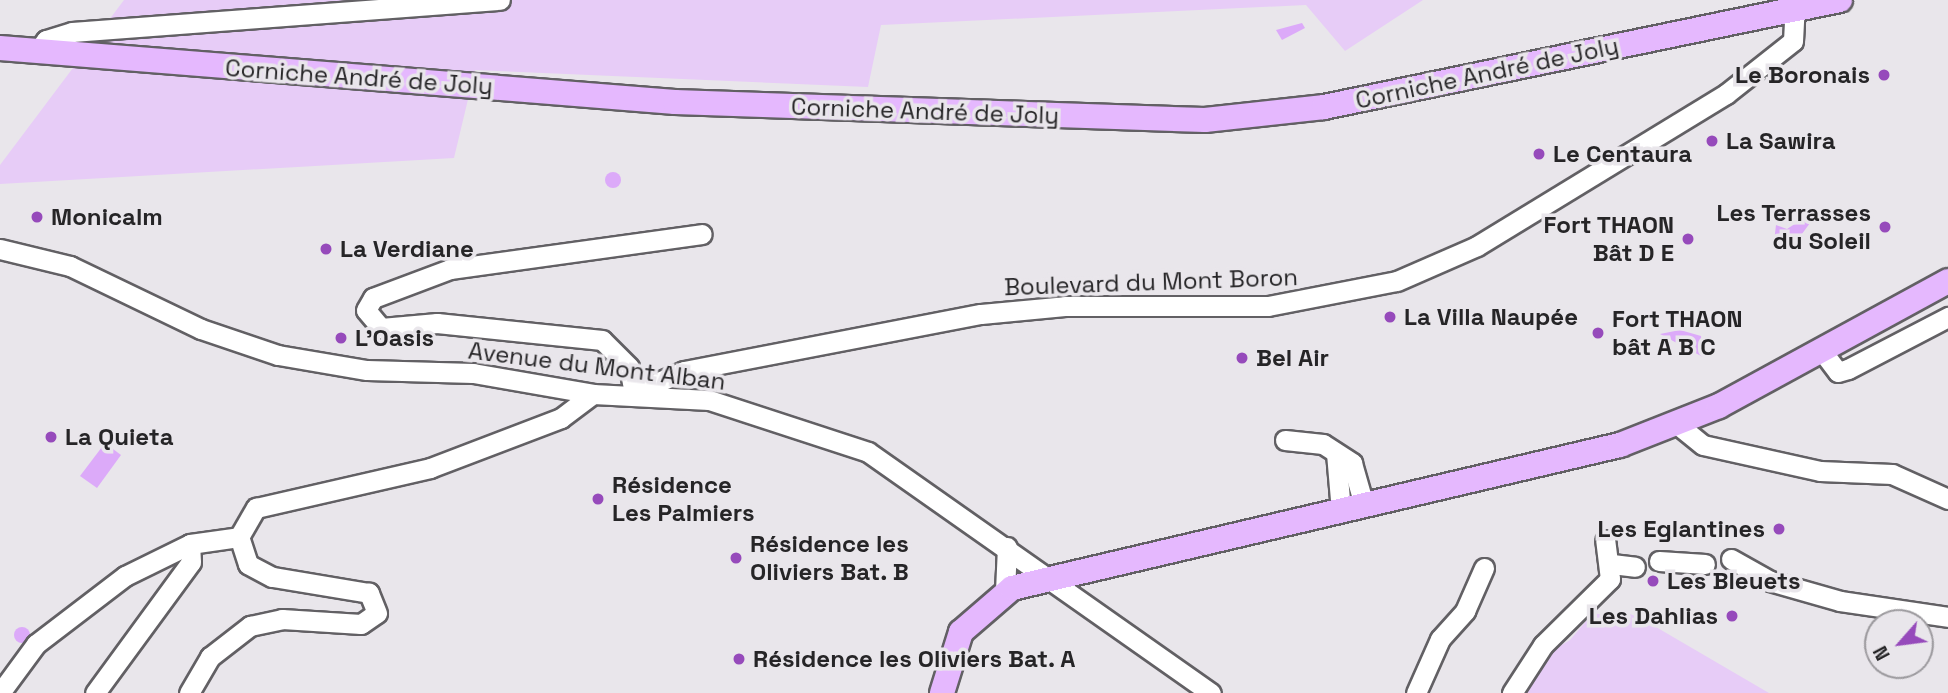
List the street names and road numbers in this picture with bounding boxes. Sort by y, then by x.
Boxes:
street label: Corniche André de Joly [1353,31,1621,115]
street label: Corniche André de Joly [224,53,494,101]
street label: Corniche André de Joly [790,92,1060,130]
street label: Boulevard du Mont Boron [1004,262,1298,302]
street label: Avenue du Mont Alban [467,336,727,396]

